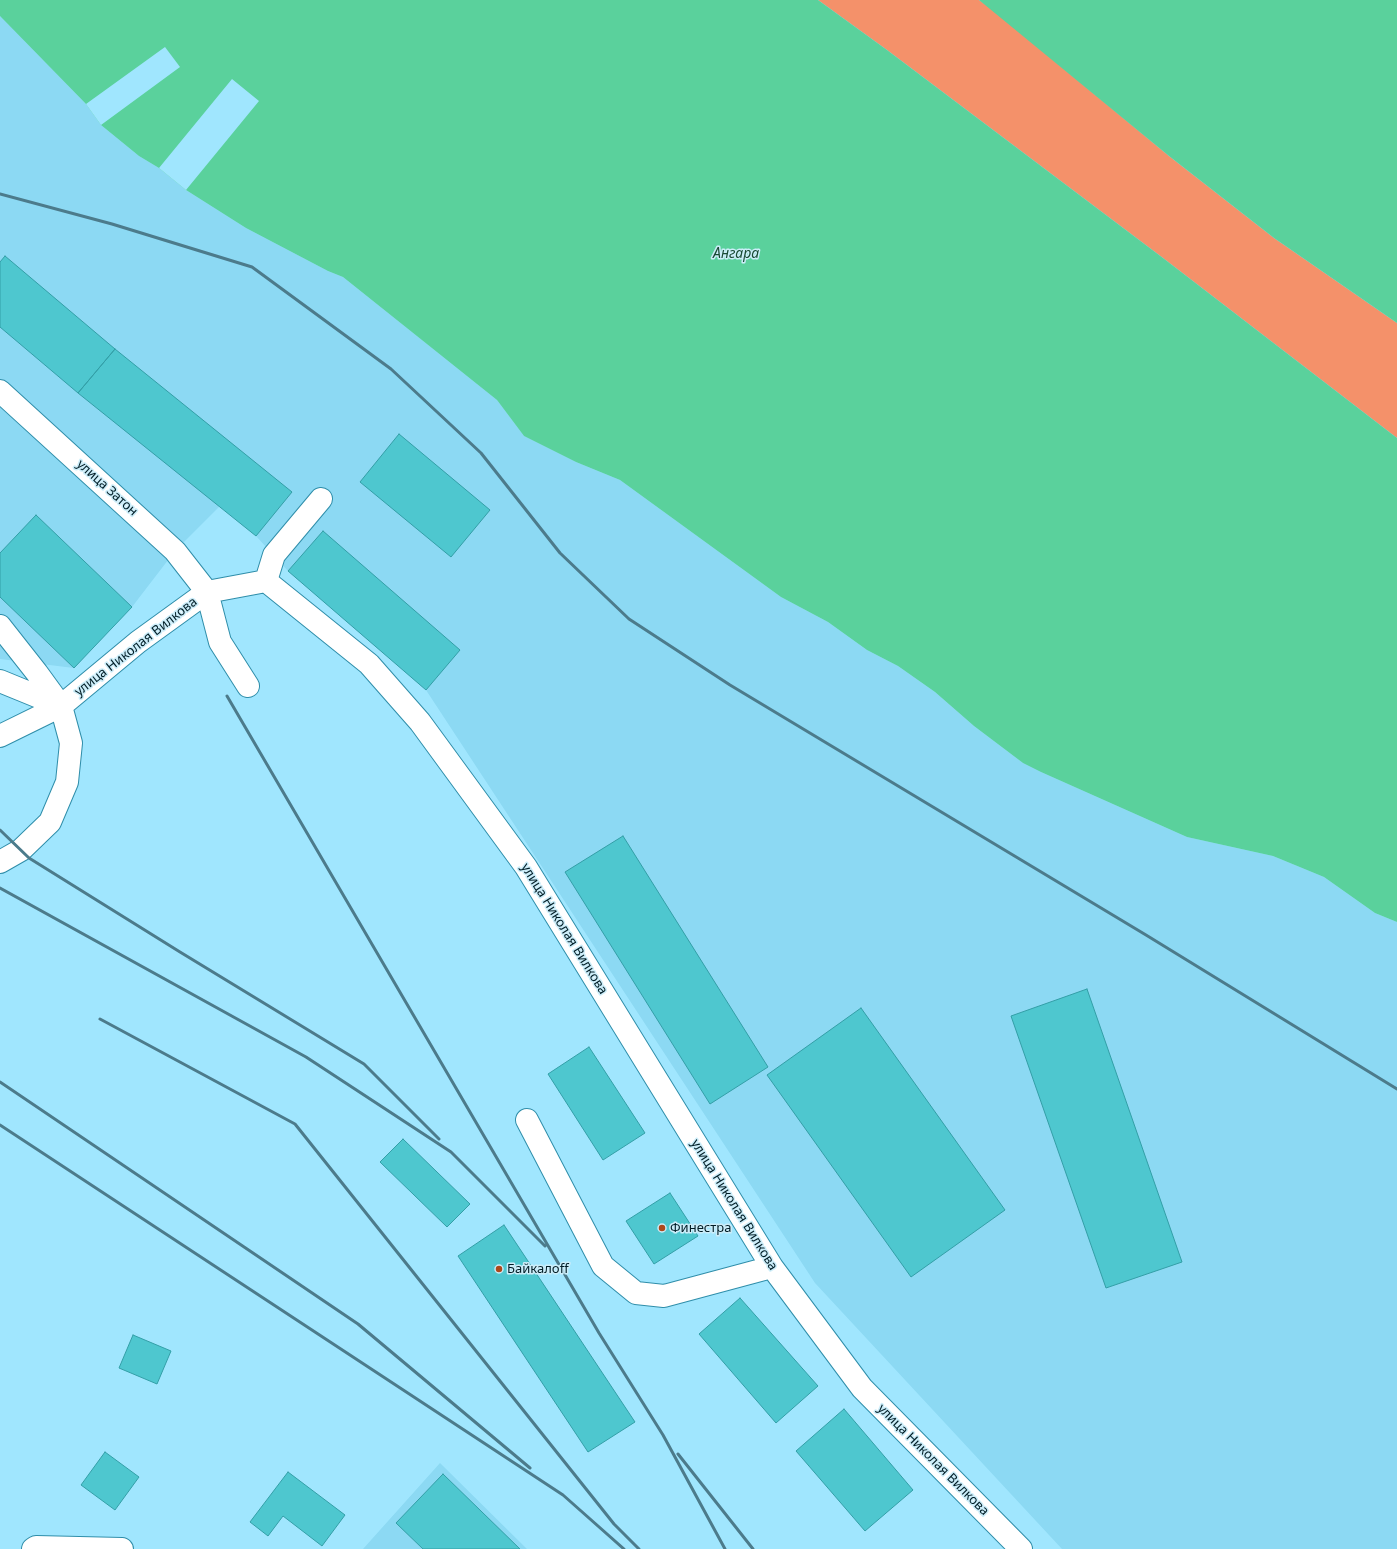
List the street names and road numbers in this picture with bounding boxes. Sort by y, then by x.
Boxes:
street label: улица Затон [73,457,141,519]
street label: улица Николая Вилкова [72,594,200,700]
street label: улица Николая Вилкова [517,861,611,997]
street label: улица Николая Вилкова [687,1137,781,1273]
street label: улица Николая Вилкова [874,1401,992,1519]

